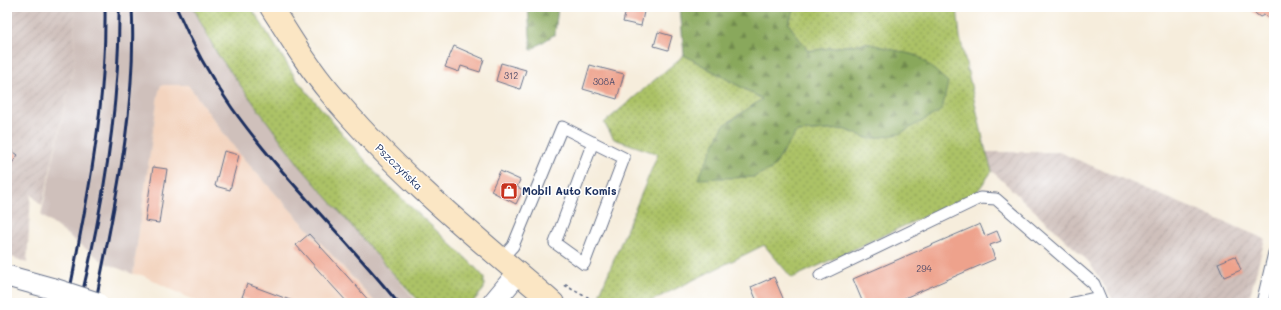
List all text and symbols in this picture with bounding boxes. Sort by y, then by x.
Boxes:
house number: 312 [504,70,518,81]
house number: 308A [593,76,615,87]
street label: Pszczyńska [372,140,426,193]
shop icon: Mobil Auto Komis [499,181,519,201]
place label: Mobil Auto Komis [522,183,617,198]
house number: 294 [916,263,933,274]

